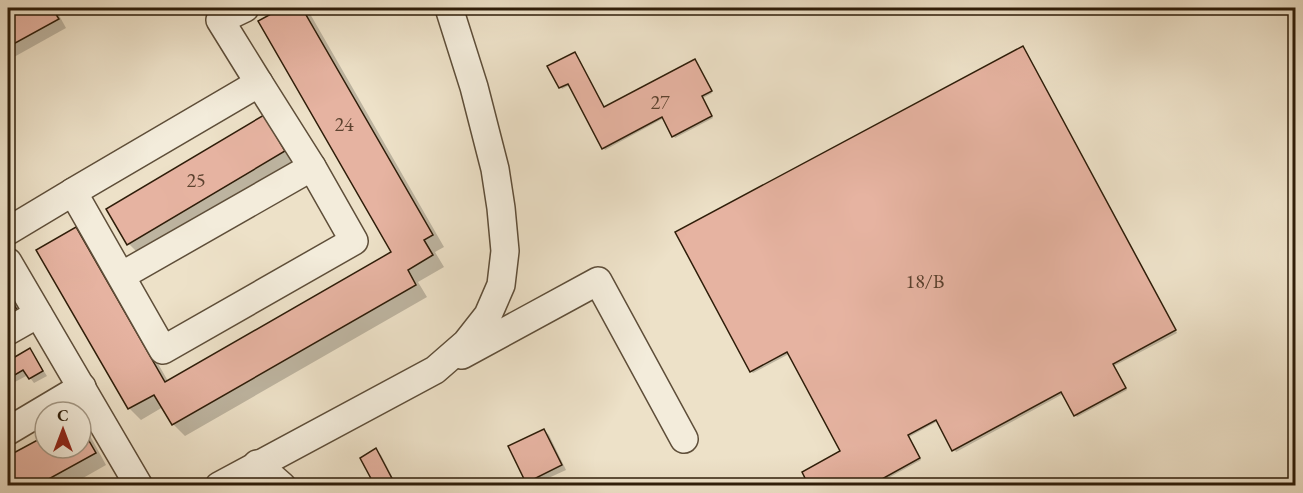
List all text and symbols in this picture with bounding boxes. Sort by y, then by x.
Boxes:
house number: 27 [650,89,670,115]
house number: 24 [334,111,354,137]
house number: 25 [186,167,206,193]
house number: 18/В [906,268,944,294]
north arrow [33,400,93,460]
text: С [57,405,69,426]

